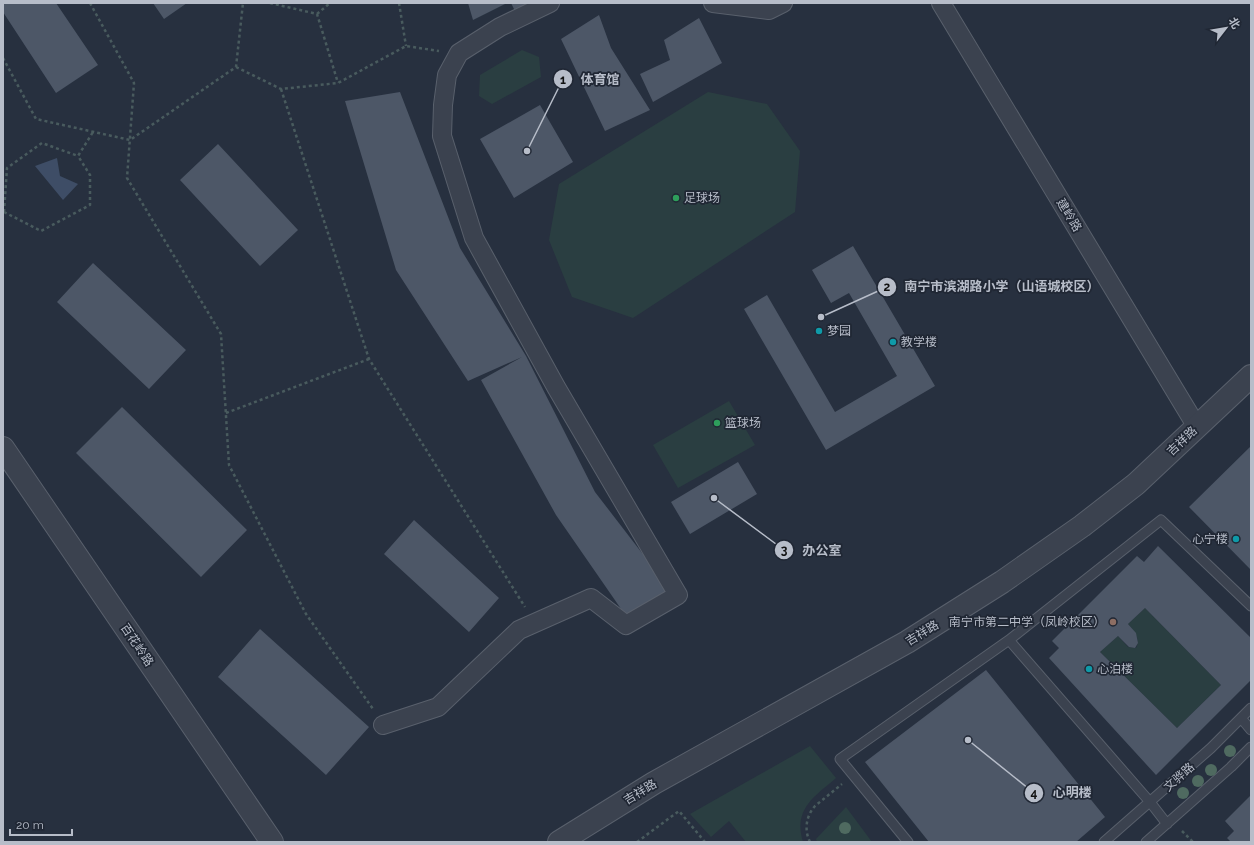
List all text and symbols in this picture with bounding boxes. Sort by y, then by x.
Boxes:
north arrow [1206,8,1246,48]
text: 北 [1226,15,1243,31]
callout: 体育馆 [553,67,628,92]
text: 体育馆 [580,72,620,87]
text: 1 [560,73,566,87]
place label: 足球场 [684,191,720,205]
marker: 足球场 [671,193,681,203]
street label: 建岭路 [1054,196,1084,234]
callout: 南宁市滨湖路小学（山语城校区） [877,274,1108,299]
text: 南宁市滨湖路小学（山语城校区） [904,279,1100,294]
text: 2 [884,280,891,294]
place label: 梦园 [827,324,851,338]
marker: 梦园 [814,326,824,336]
place label: 教学楼 [901,335,937,349]
marker: 教学楼 [888,337,898,347]
place label: 篮球场 [725,416,761,430]
marker: 篮球场 [712,418,722,428]
street label: 吉祥路 [1164,424,1200,458]
place label: 心宁楼 [1192,532,1228,546]
marker: 心宁楼 [1231,534,1241,544]
callout: 办公室 [774,538,849,563]
text: 3 [781,543,788,557]
text: 办公室 [802,543,842,558]
place label: 南宁市第二中学（凤岭校区） [949,615,1105,629]
marker: 南宁市第二中学（凤岭校区） [1108,617,1118,627]
street label: 吉祥路 [903,618,941,648]
street label: 百花岭路 [118,621,156,669]
place label: 心泊楼 [1097,662,1133,676]
marker: 心泊楼 [1084,664,1094,674]
street label: 文骅路 [1161,760,1197,794]
street label: 吉祥路 [621,777,659,807]
callout: 心明楼 [1024,780,1099,805]
text: 心明楼 [1052,785,1092,800]
text: 4 [1031,786,1038,800]
scale bar [10,811,72,837]
text: 20 m [16,818,44,832]

